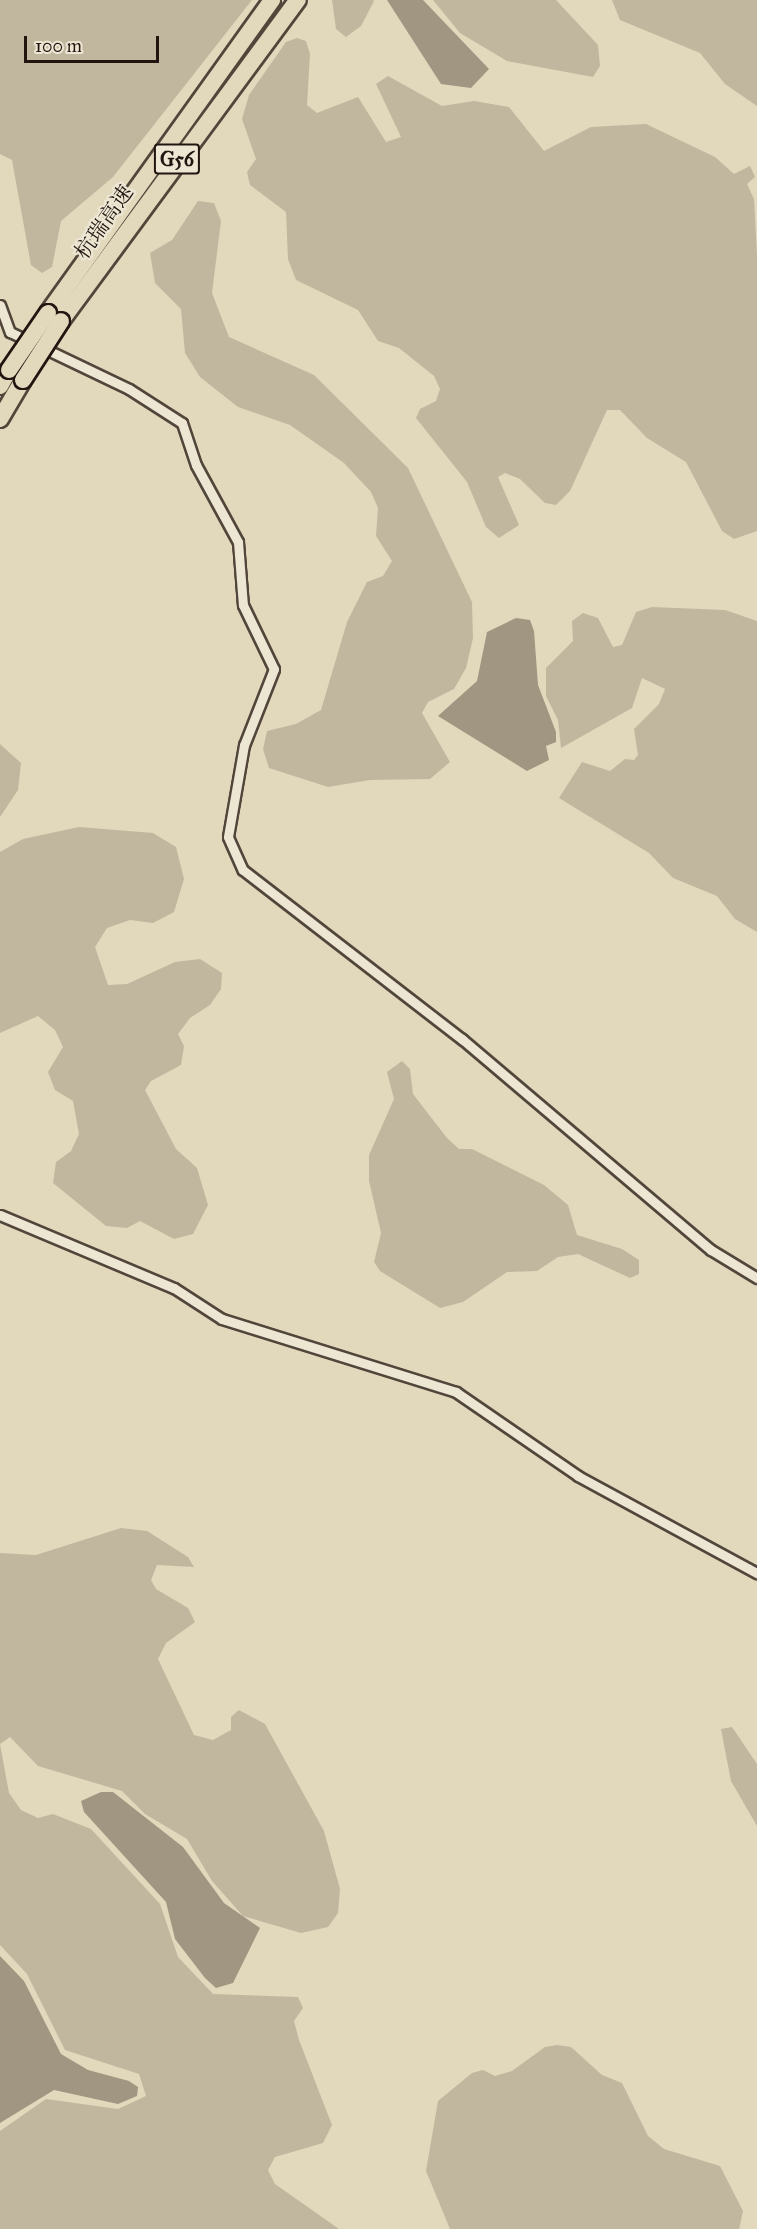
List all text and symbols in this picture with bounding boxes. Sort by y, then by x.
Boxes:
scale bar [27,24,162,62]
text: 100 m [35,35,82,57]
road number: G56 [153,142,201,176]
street label: 杭瑞高速 [70,180,138,264]

